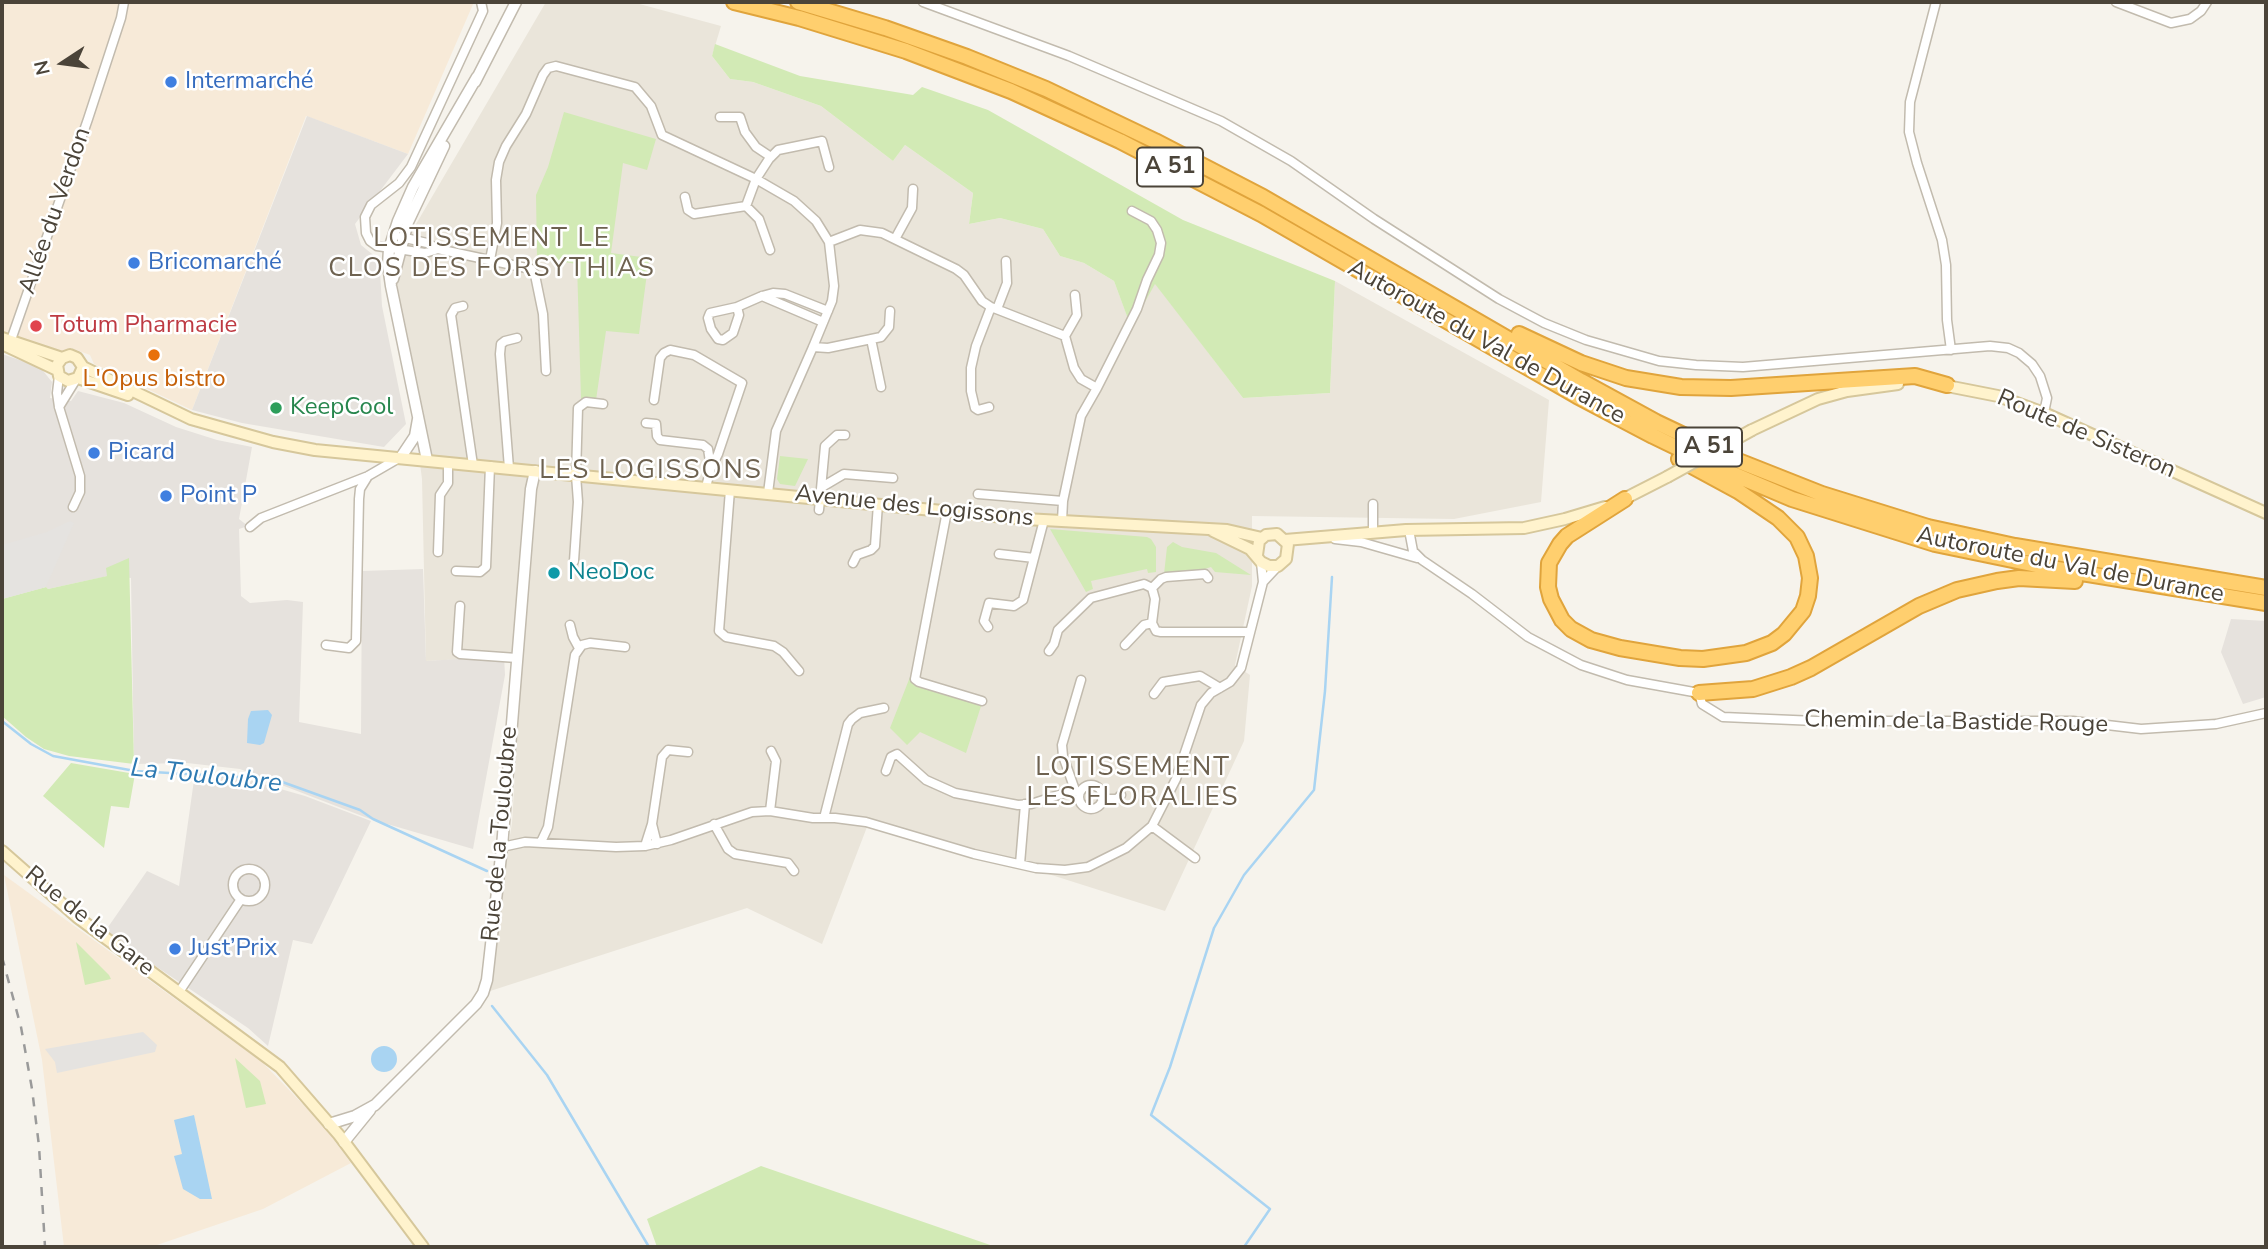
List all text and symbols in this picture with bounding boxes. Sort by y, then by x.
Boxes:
north arrow [28,28,98,98]
text: N [28,58,57,78]
place label: Intermarché [185,68,314,96]
marker: Intermarché [163,74,179,90]
street label: Allée du Verdon [14,124,98,298]
road number: A 51 [1137,148,1203,186]
district label: LOTISSEMENT LE CLOS DES FORSYTHIAS [331,224,653,286]
place label: Bricomarché [148,249,282,277]
marker: Bricomarché [126,255,142,271]
street label: Autoroute du Val de Durance [1342,255,1630,431]
place label: Totum Pharmacie [50,312,237,340]
marker: Totum Pharmacie [28,318,44,334]
marker: L'Opus bistro [146,347,162,363]
place label: L'Opus bistro [82,366,226,394]
street label: Route de Sisteron [1992,384,2180,486]
place label: KeepCool [290,394,393,422]
marker: KeepCool [268,400,284,416]
road number: A 51 [1676,428,1742,466]
place label: Picard [108,439,175,467]
marker: Picard [86,445,102,461]
district label: LES LOGISSONS [541,456,761,488]
street label: Avenue des Logissons [793,480,1035,534]
place label: Point P [180,482,257,510]
marker: Point P [158,488,174,504]
street label: Autoroute du Val de Durance [1914,522,2226,610]
place label: NeoDoc [568,559,654,587]
marker: NeoDoc [546,565,562,581]
street label: Chemin de la Bastide Rouge [1804,706,2108,740]
street label: Rue de la Touloubre [477,725,525,943]
district label: LOTISSEMENT LES FLORALIES [1028,753,1238,814]
water label: La Touloubre [129,754,283,800]
street label: Rue de la Gare [18,861,160,983]
place label: Just’Prix [189,935,277,963]
marker: Just’Prix [167,941,183,957]

